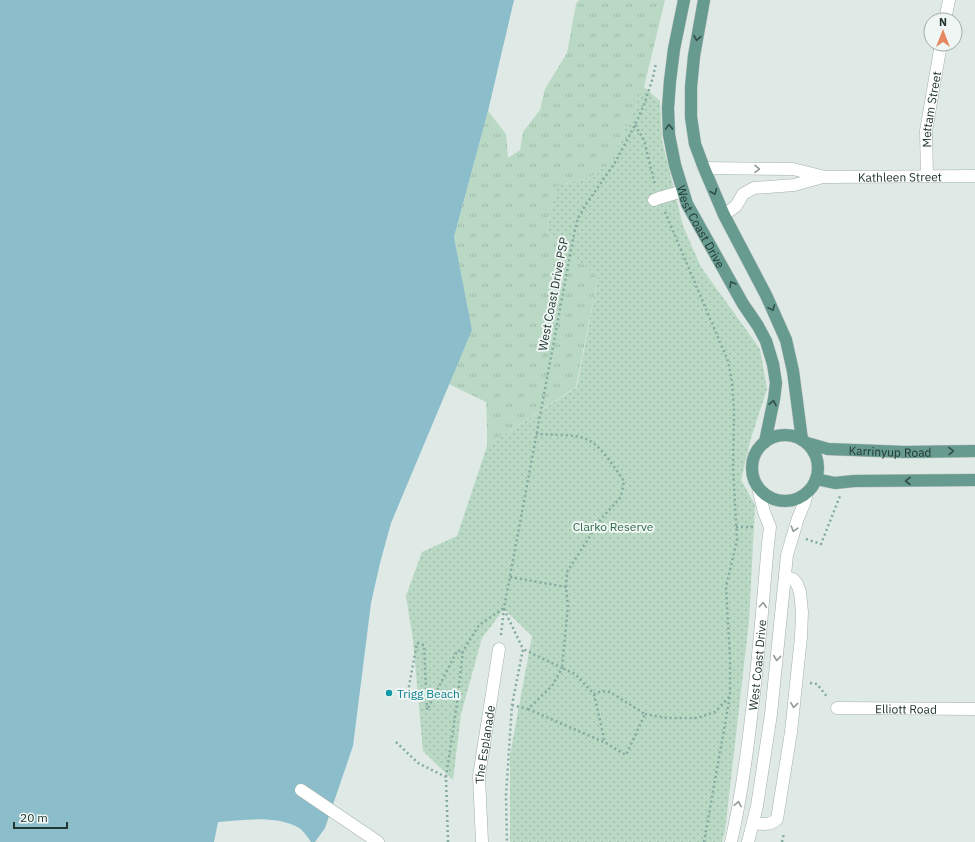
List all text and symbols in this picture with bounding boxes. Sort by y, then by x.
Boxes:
north arrow [923,12,963,52]
text: N [939,15,947,29]
one-way arrow [693,35,702,41]
street label: Mettam Street [919,70,944,148]
one-way arrow [665,124,673,130]
one-way arrow [754,164,760,173]
street label: Kathleen Street [858,169,942,184]
street label: West Coast Drive [674,183,729,271]
one-way arrow [709,188,717,196]
street label: West Coast Drive PSP [535,236,571,352]
one-way arrow [729,281,736,288]
one-way arrow [767,304,775,312]
one-way arrow [768,400,776,407]
street label: Karrinyup Road [849,442,932,460]
one-way arrow [948,447,954,455]
one-way arrow [905,477,911,485]
park label: Clarko Reserve [573,519,654,534]
one-way arrow [790,526,799,533]
one-way arrow [758,602,767,608]
street label: West Coast Drive [745,619,769,711]
one-way arrow [773,655,782,661]
place label: Trigg Beach [397,686,460,701]
marker: Trigg Beach [384,688,394,698]
street label: Elliott Road [875,701,937,716]
one-way arrow [790,702,799,708]
street label: The Esplanade [471,704,498,784]
one-way arrow [734,801,742,807]
scale bar [14,804,67,830]
text: 20 m [20,810,48,825]

